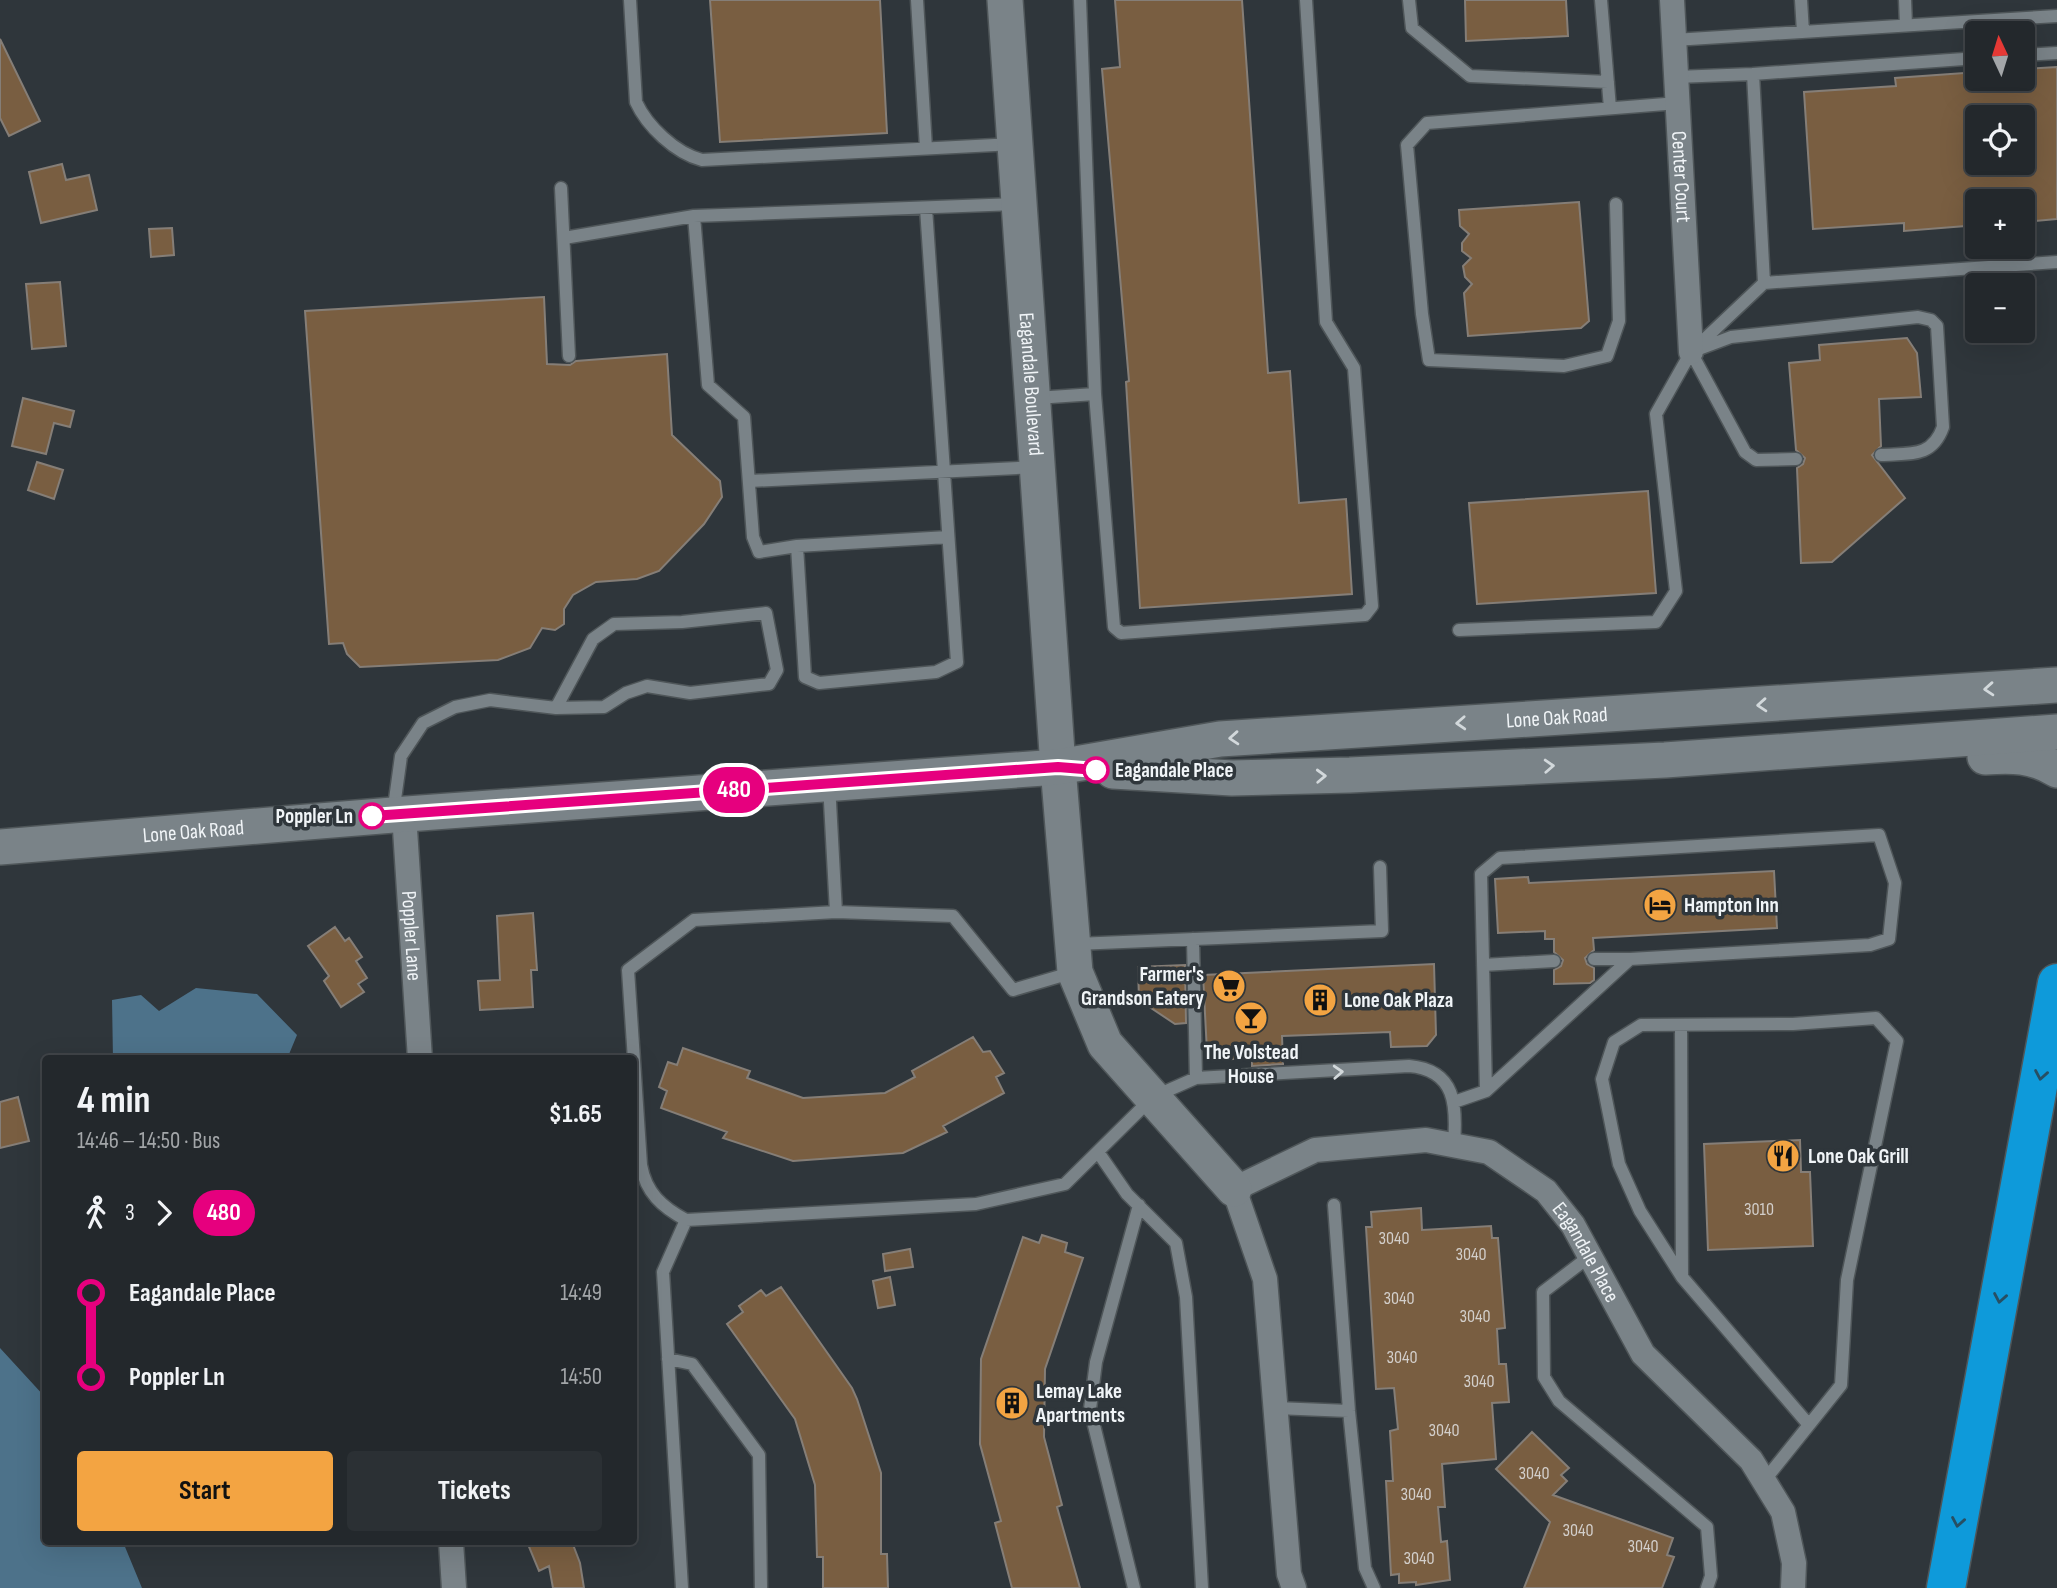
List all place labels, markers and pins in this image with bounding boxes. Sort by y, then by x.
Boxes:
marker: Eagandale Place [1083,757,1109,783]
place label: Eagandale Place [1115,758,1233,783]
marker: Poppler Ln [359,803,385,829]
place label: Poppler Ln [276,804,353,829]
hotel icon: Hampton Inn [1641,886,1679,924]
place label: Hampton Inn [1684,893,1779,918]
place label: Farmer's Grandson Eatery [1081,962,1204,1011]
supermarket icon: Farmer's Grandson Eatery [1210,967,1248,1005]
building icon: Lone Oak Plaza [1301,981,1339,1019]
place label: Lone Oak Plaza [1344,988,1453,1013]
bar icon: The Volstead House [1232,999,1270,1037]
place label: The Volstead House [1203,1040,1299,1089]
restaurant icon: Lone Oak Grill [1764,1137,1802,1175]
place label: Lone Oak Grill [1808,1144,1909,1169]
place label: Lemay Lake Apartments [1035,1379,1125,1428]
building icon: Lemay Lake Apartments [993,1384,1031,1422]

